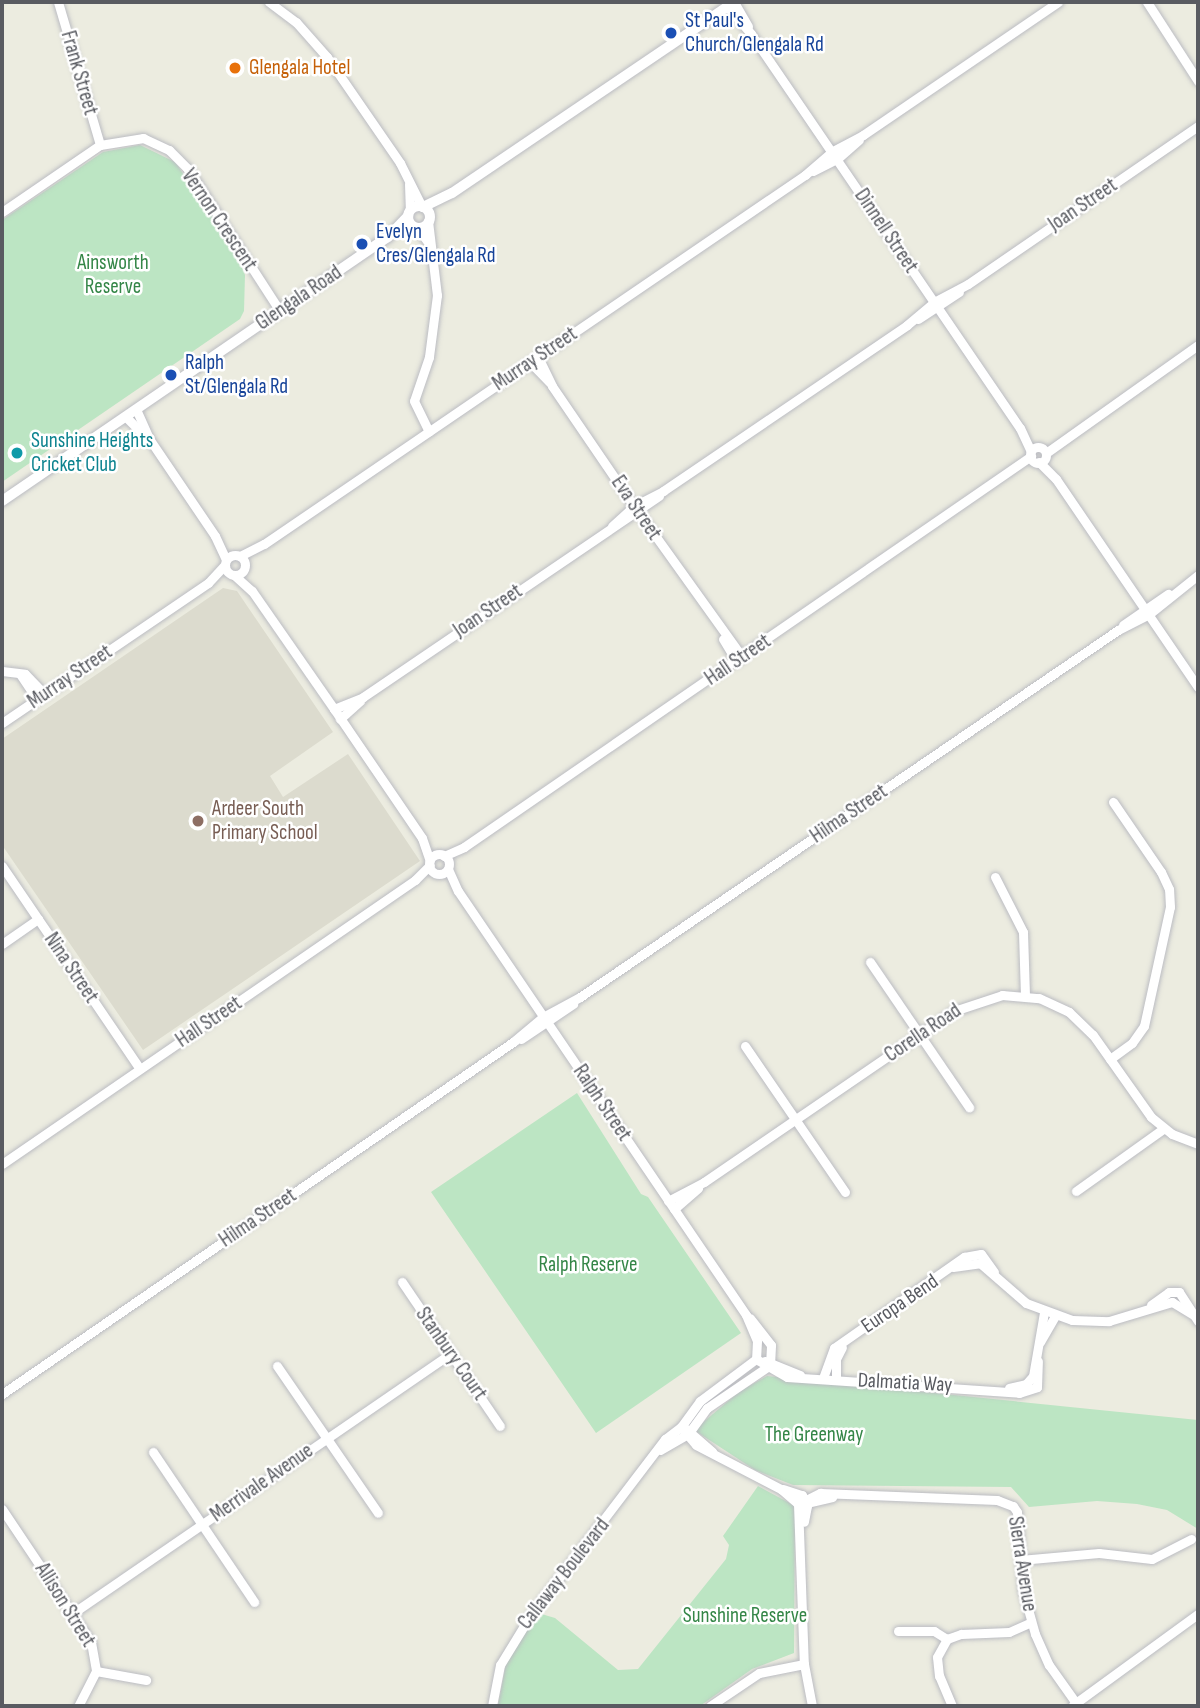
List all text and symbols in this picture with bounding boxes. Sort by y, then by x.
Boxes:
place label: St Paul's Church/Glengala Rd [685,8,824,58]
marker: St Paul's Church/Glengala Rd [663,25,679,41]
street label: Frank Street [55,28,103,118]
place label: Glengala Hotel [249,55,350,81]
marker: Glengala Hotel [227,60,243,76]
street label: Vernon Crescent [176,164,262,276]
street label: Joan Street [1044,173,1122,237]
street label: Dinnell Street [849,184,923,278]
place label: Evelyn Cres/Glengala Rd [376,219,496,269]
marker: Evelyn Cres/Glengala Rd [354,236,370,252]
park label: Ainsworth Reserve [77,250,149,300]
street label: Glengala Road [251,260,347,336]
street label: Murray Street [488,322,582,396]
place label: Ralph St/Glengala Rd [185,350,288,400]
marker: Ralph St/Glengala Rd [163,367,179,383]
place label: Sunshine Heights Cricket Club [31,428,153,478]
marker: Sunshine Heights Cricket Club [9,445,25,461]
street label: Eva Street [605,471,667,545]
street label: Joan Street [449,579,527,643]
street label: Hall Street [700,629,776,691]
street label: Murray Street [23,640,117,714]
street label: Hilma Street [806,779,892,849]
place label: Ardeer South Primary School [212,796,318,846]
marker: Ardeer South Primary School [190,813,206,829]
street label: Nina Street [38,928,104,1008]
street label: Hall Street [171,991,247,1053]
street label: Corella Road [880,998,966,1068]
street label: Ralph Street [567,1060,637,1146]
street label: Hilma Street [215,1183,301,1253]
park label: Ralph Reserve [539,1252,637,1278]
street label: Europa Bend [857,1269,943,1339]
street label: Stanbury Court [410,1303,492,1405]
street label: Dalmatia Way [857,1368,953,1398]
park label: The Greenway [765,1422,863,1448]
street label: Merrivale Avenue [206,1438,318,1528]
street label: Callaway Boulevard [513,1513,615,1635]
street label: Sierra Avenue [1002,1515,1042,1613]
street label: Allison Street [29,1558,101,1652]
park label: Sunshine Reserve [683,1603,807,1629]

